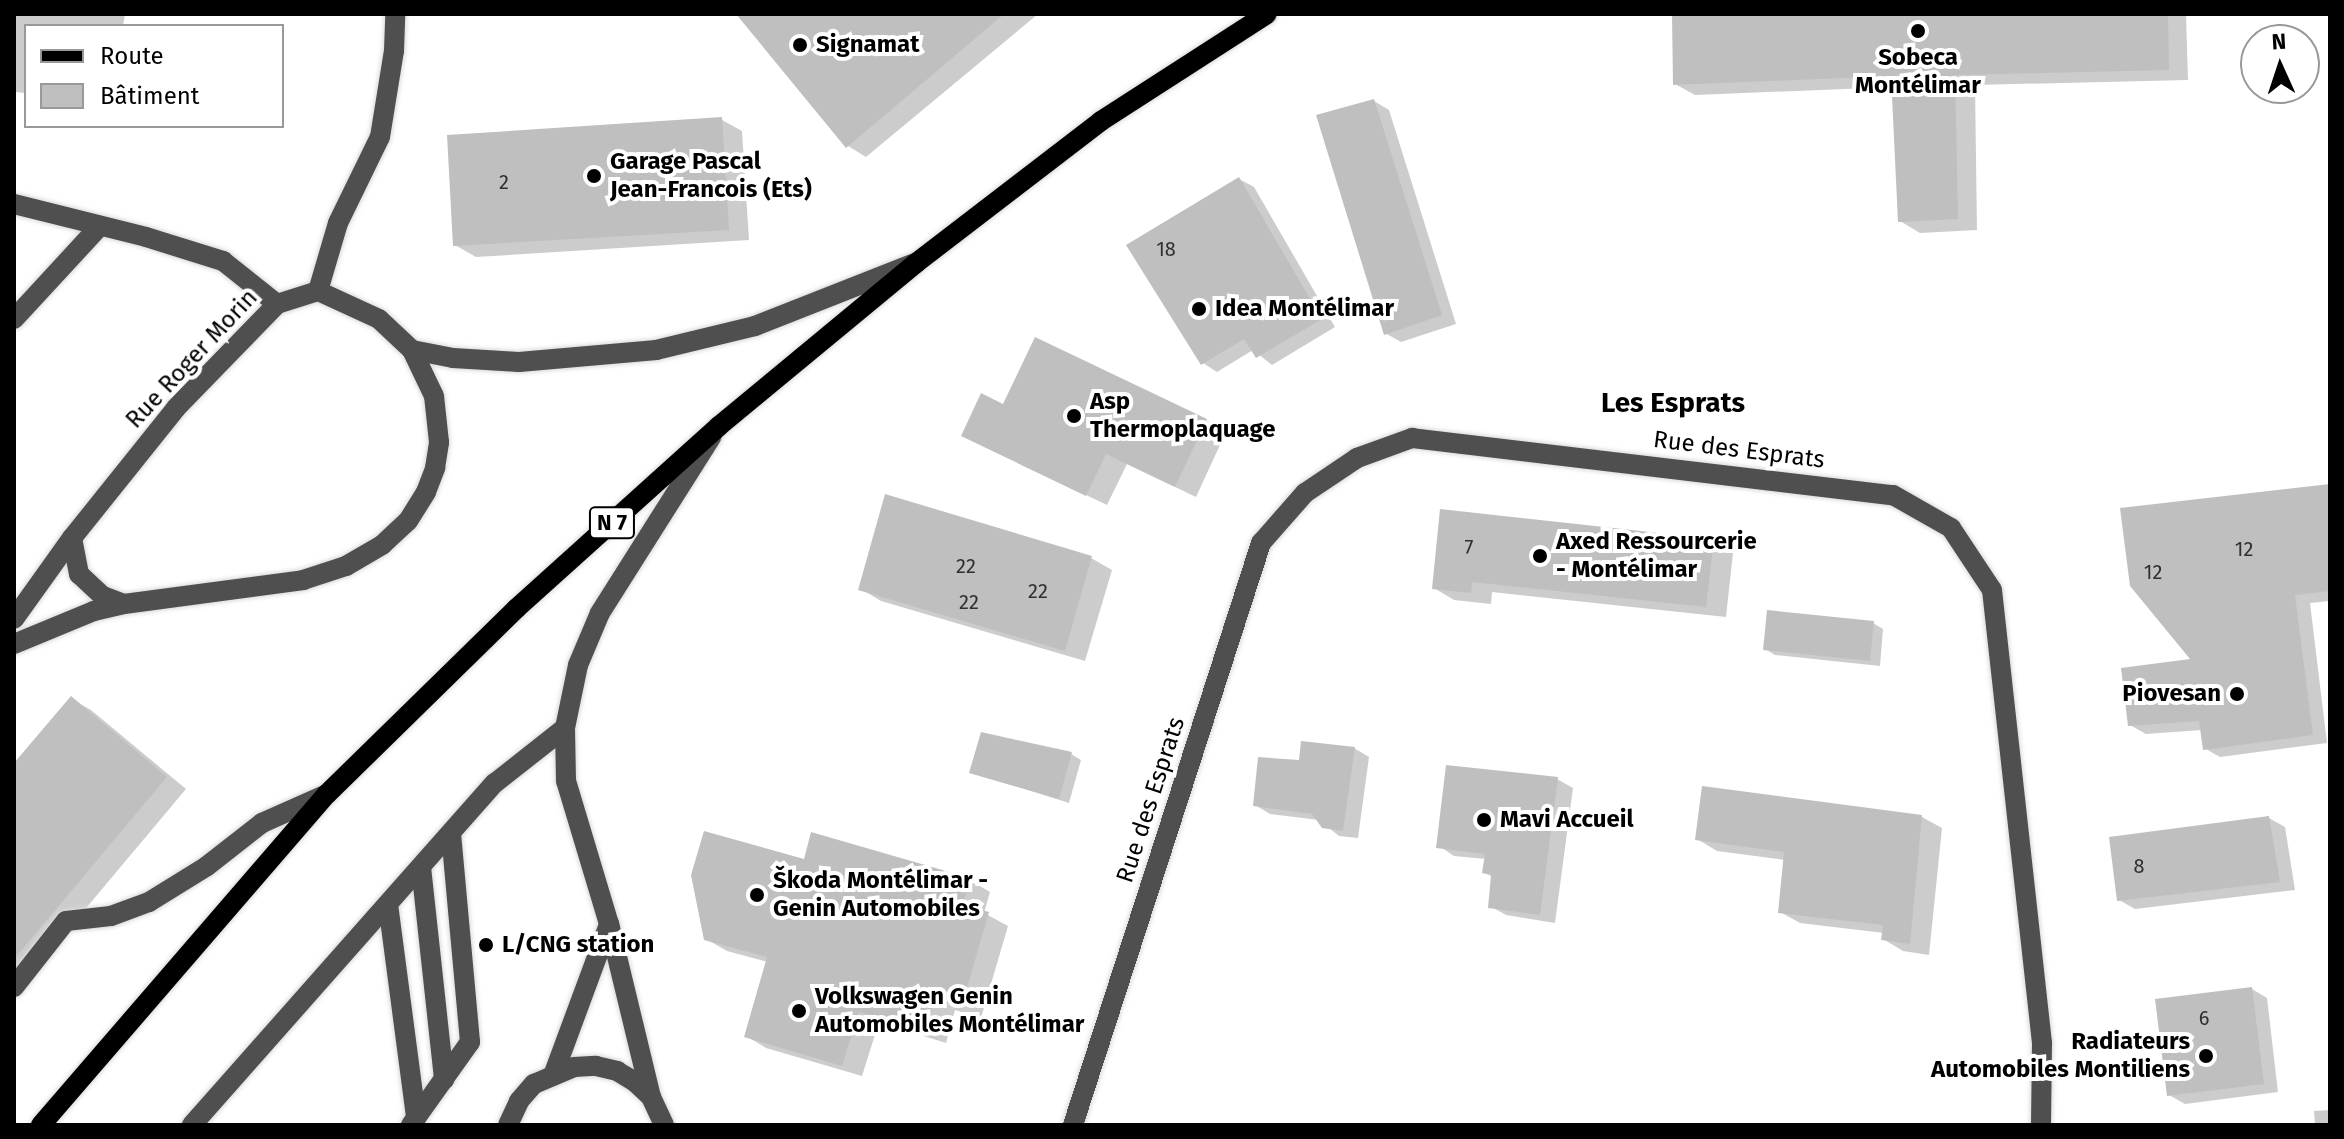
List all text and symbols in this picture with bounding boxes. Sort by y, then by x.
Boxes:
marker: Sobeca Montélimar [1909,22,1927,40]
legend [24,24,284,128]
north arrow [2240,24,2320,104]
text: N [2271,28,2287,55]
place label: Signamat [816,31,919,59]
marker: Signamat [791,36,809,54]
text: Route [100,42,164,70]
place label: Sobeca Montélimar [1855,44,1981,100]
text: Bâtiment [100,82,199,110]
place label: Garage Pascal Jean-Francois (Ets) [610,148,812,204]
marker: Garage Pascal Jean-Francois (Ets) [585,167,603,185]
house number: 2 [499,170,509,194]
house number: 18 [1156,237,1176,261]
street label: Rue Roger Morin [120,283,264,435]
place label: Idea Montélimar [1215,295,1394,323]
marker: Idea Montélimar [1190,300,1208,318]
district label: Les Esprats [1601,386,1745,420]
place label: Asp Thermoplaquage [1090,388,1275,444]
marker: Asp Thermoplaquage [1065,407,1083,425]
street label: Rue des Esprats [1652,425,1826,475]
road number: N 7 [588,505,636,541]
place label: Axed Ressourcerie - Montélimar [1556,528,1757,584]
house number: 7 [1465,535,1473,559]
house number: 12 [2235,537,2253,561]
marker: Axed Ressourcerie - Montélimar [1531,547,1549,565]
house number: 22 [956,554,976,578]
house number: 12 [2144,560,2162,584]
house number: 22 [1028,579,1048,603]
house number: 22 [959,590,979,614]
place label: Piovesan [2122,680,2221,708]
marker: Piovesan [2228,685,2246,703]
street label: Rue des Esprats [1111,714,1191,886]
place label: Mavi Accueil [1500,806,1634,834]
marker: Mavi Accueil [1475,811,1493,829]
house number: 8 [2133,854,2145,878]
place label: Škoda Montélimar - Genin Automobiles [773,867,988,923]
marker: Škoda Montélimar - Genin Automobiles [748,886,766,904]
place label: L/CNG station [502,931,654,959]
marker: L/CNG station [477,936,495,954]
place label: Volkswagen Genin Automobiles Montélimar [815,983,1084,1039]
marker: Volkswagen Genin Automobiles Montélimar [790,1002,808,1020]
house number: 6 [2199,1006,2209,1030]
place label: Radiateurs Automobiles Montiliens [1931,1028,2190,1084]
marker: Radiateurs Automobiles Montiliens [2197,1047,2215,1065]

